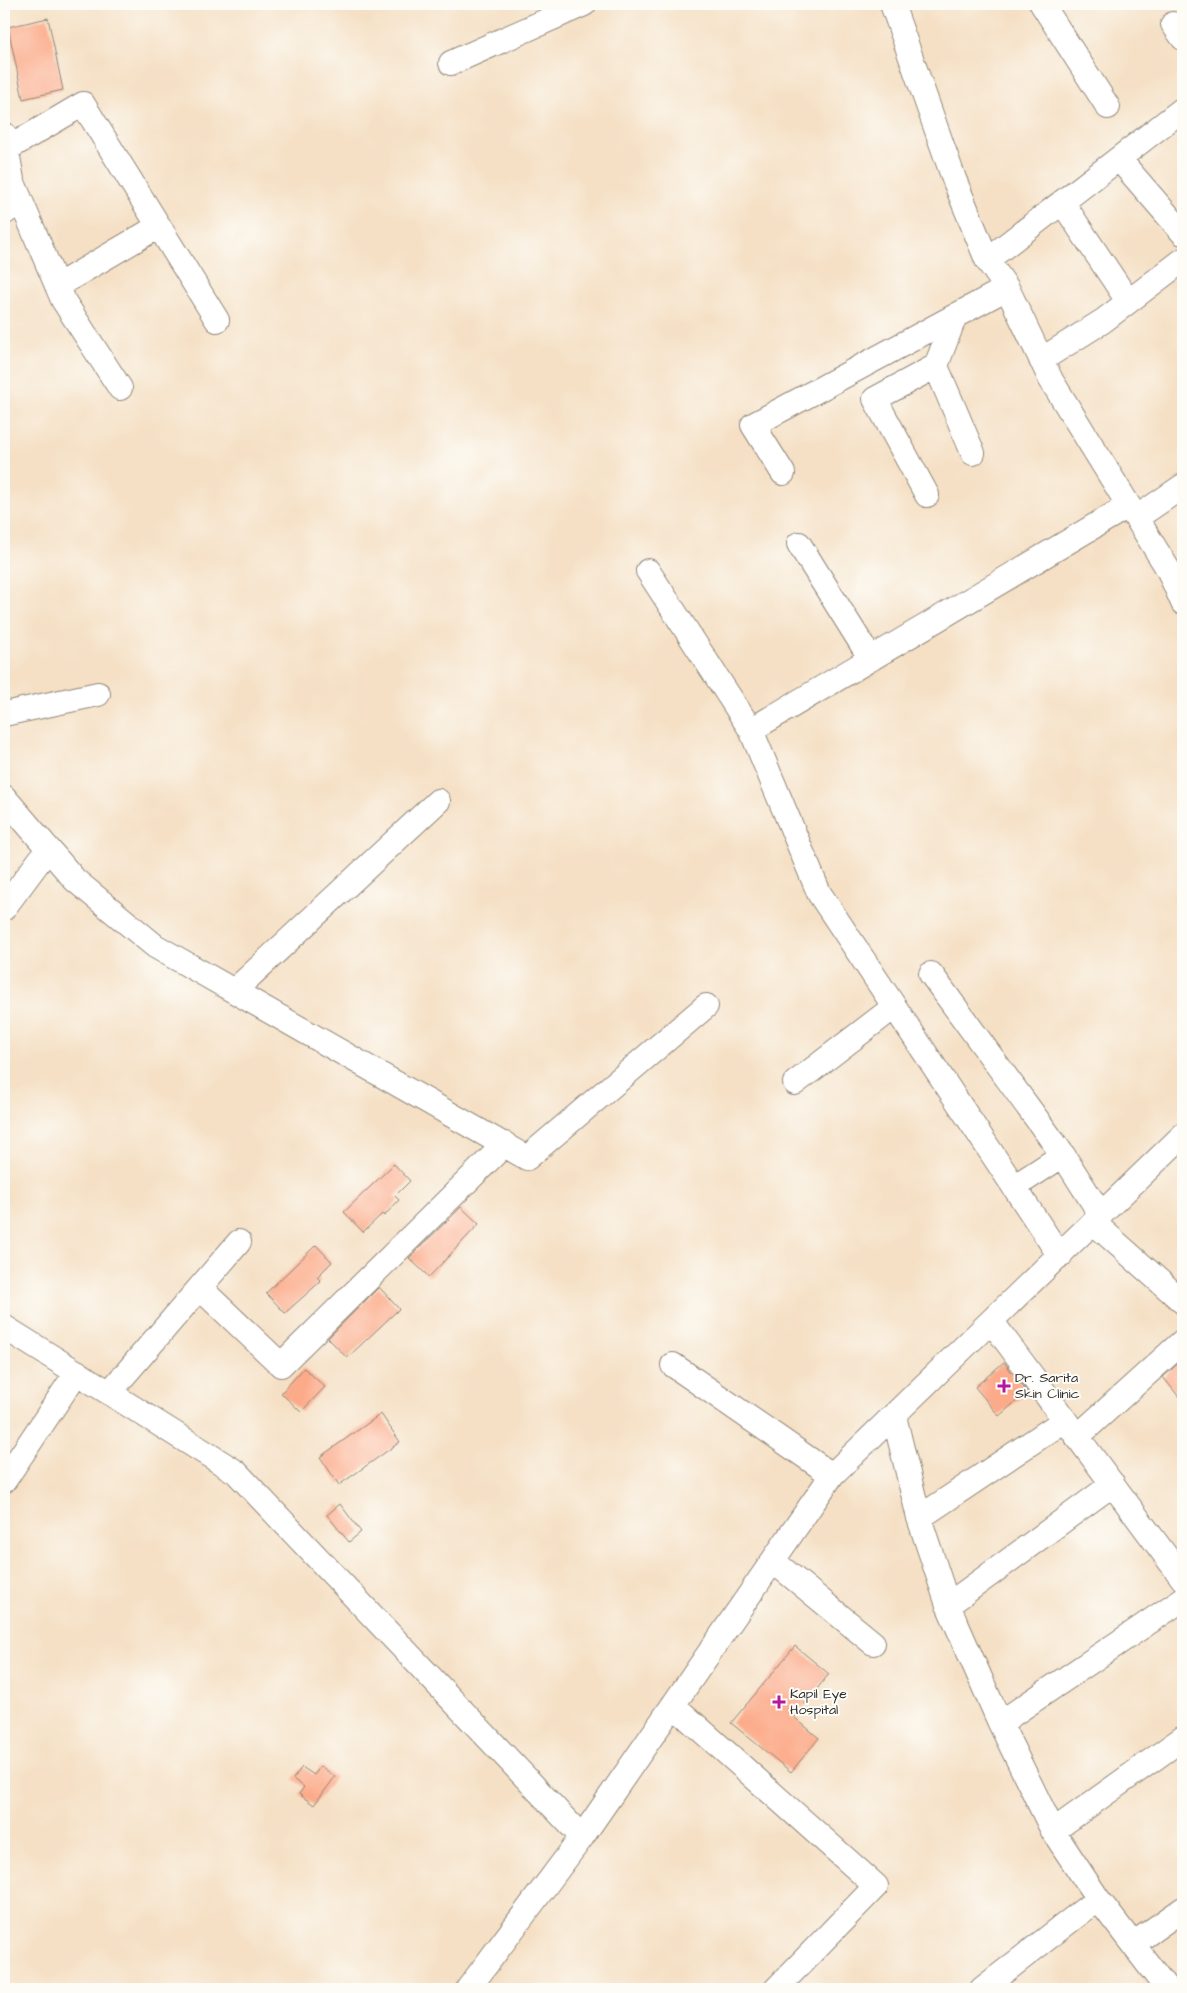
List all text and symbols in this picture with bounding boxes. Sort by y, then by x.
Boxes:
place label: Dr. Sarita Skin Clinic [1015,1368,1080,1404]
marker: Dr. Sarita Skin Clinic [997,1379,1011,1393]
place label: Kapil Eye Hospital [790,1684,847,1720]
marker: Kapil Eye Hospital [772,1695,786,1709]

